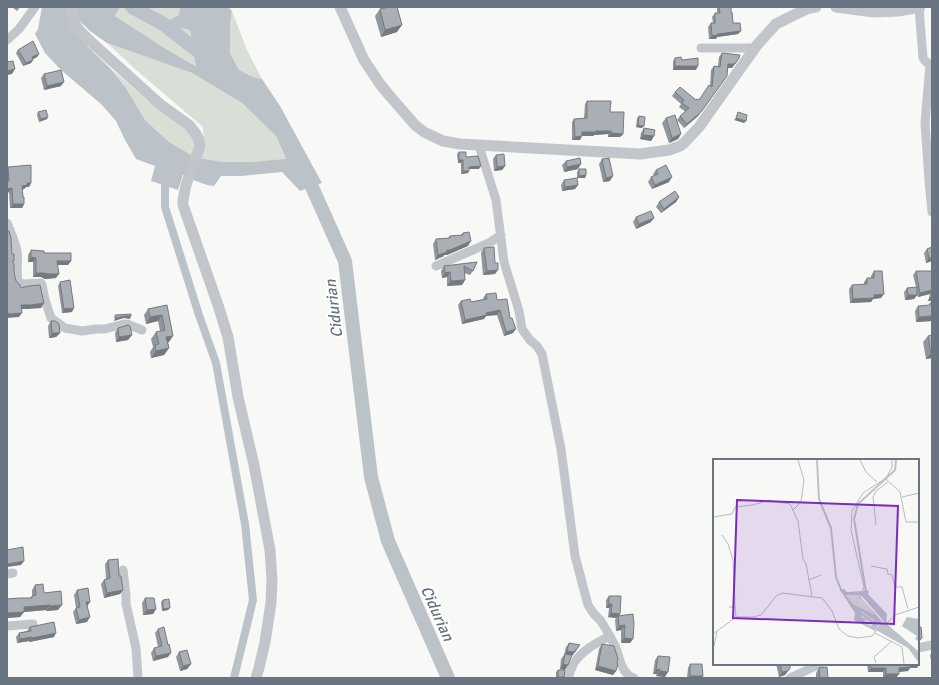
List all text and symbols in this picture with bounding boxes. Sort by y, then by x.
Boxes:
water label: Cidurian [320,277,347,339]
inset map [713,459,919,665]
water label: Cidurian [416,583,459,645]

